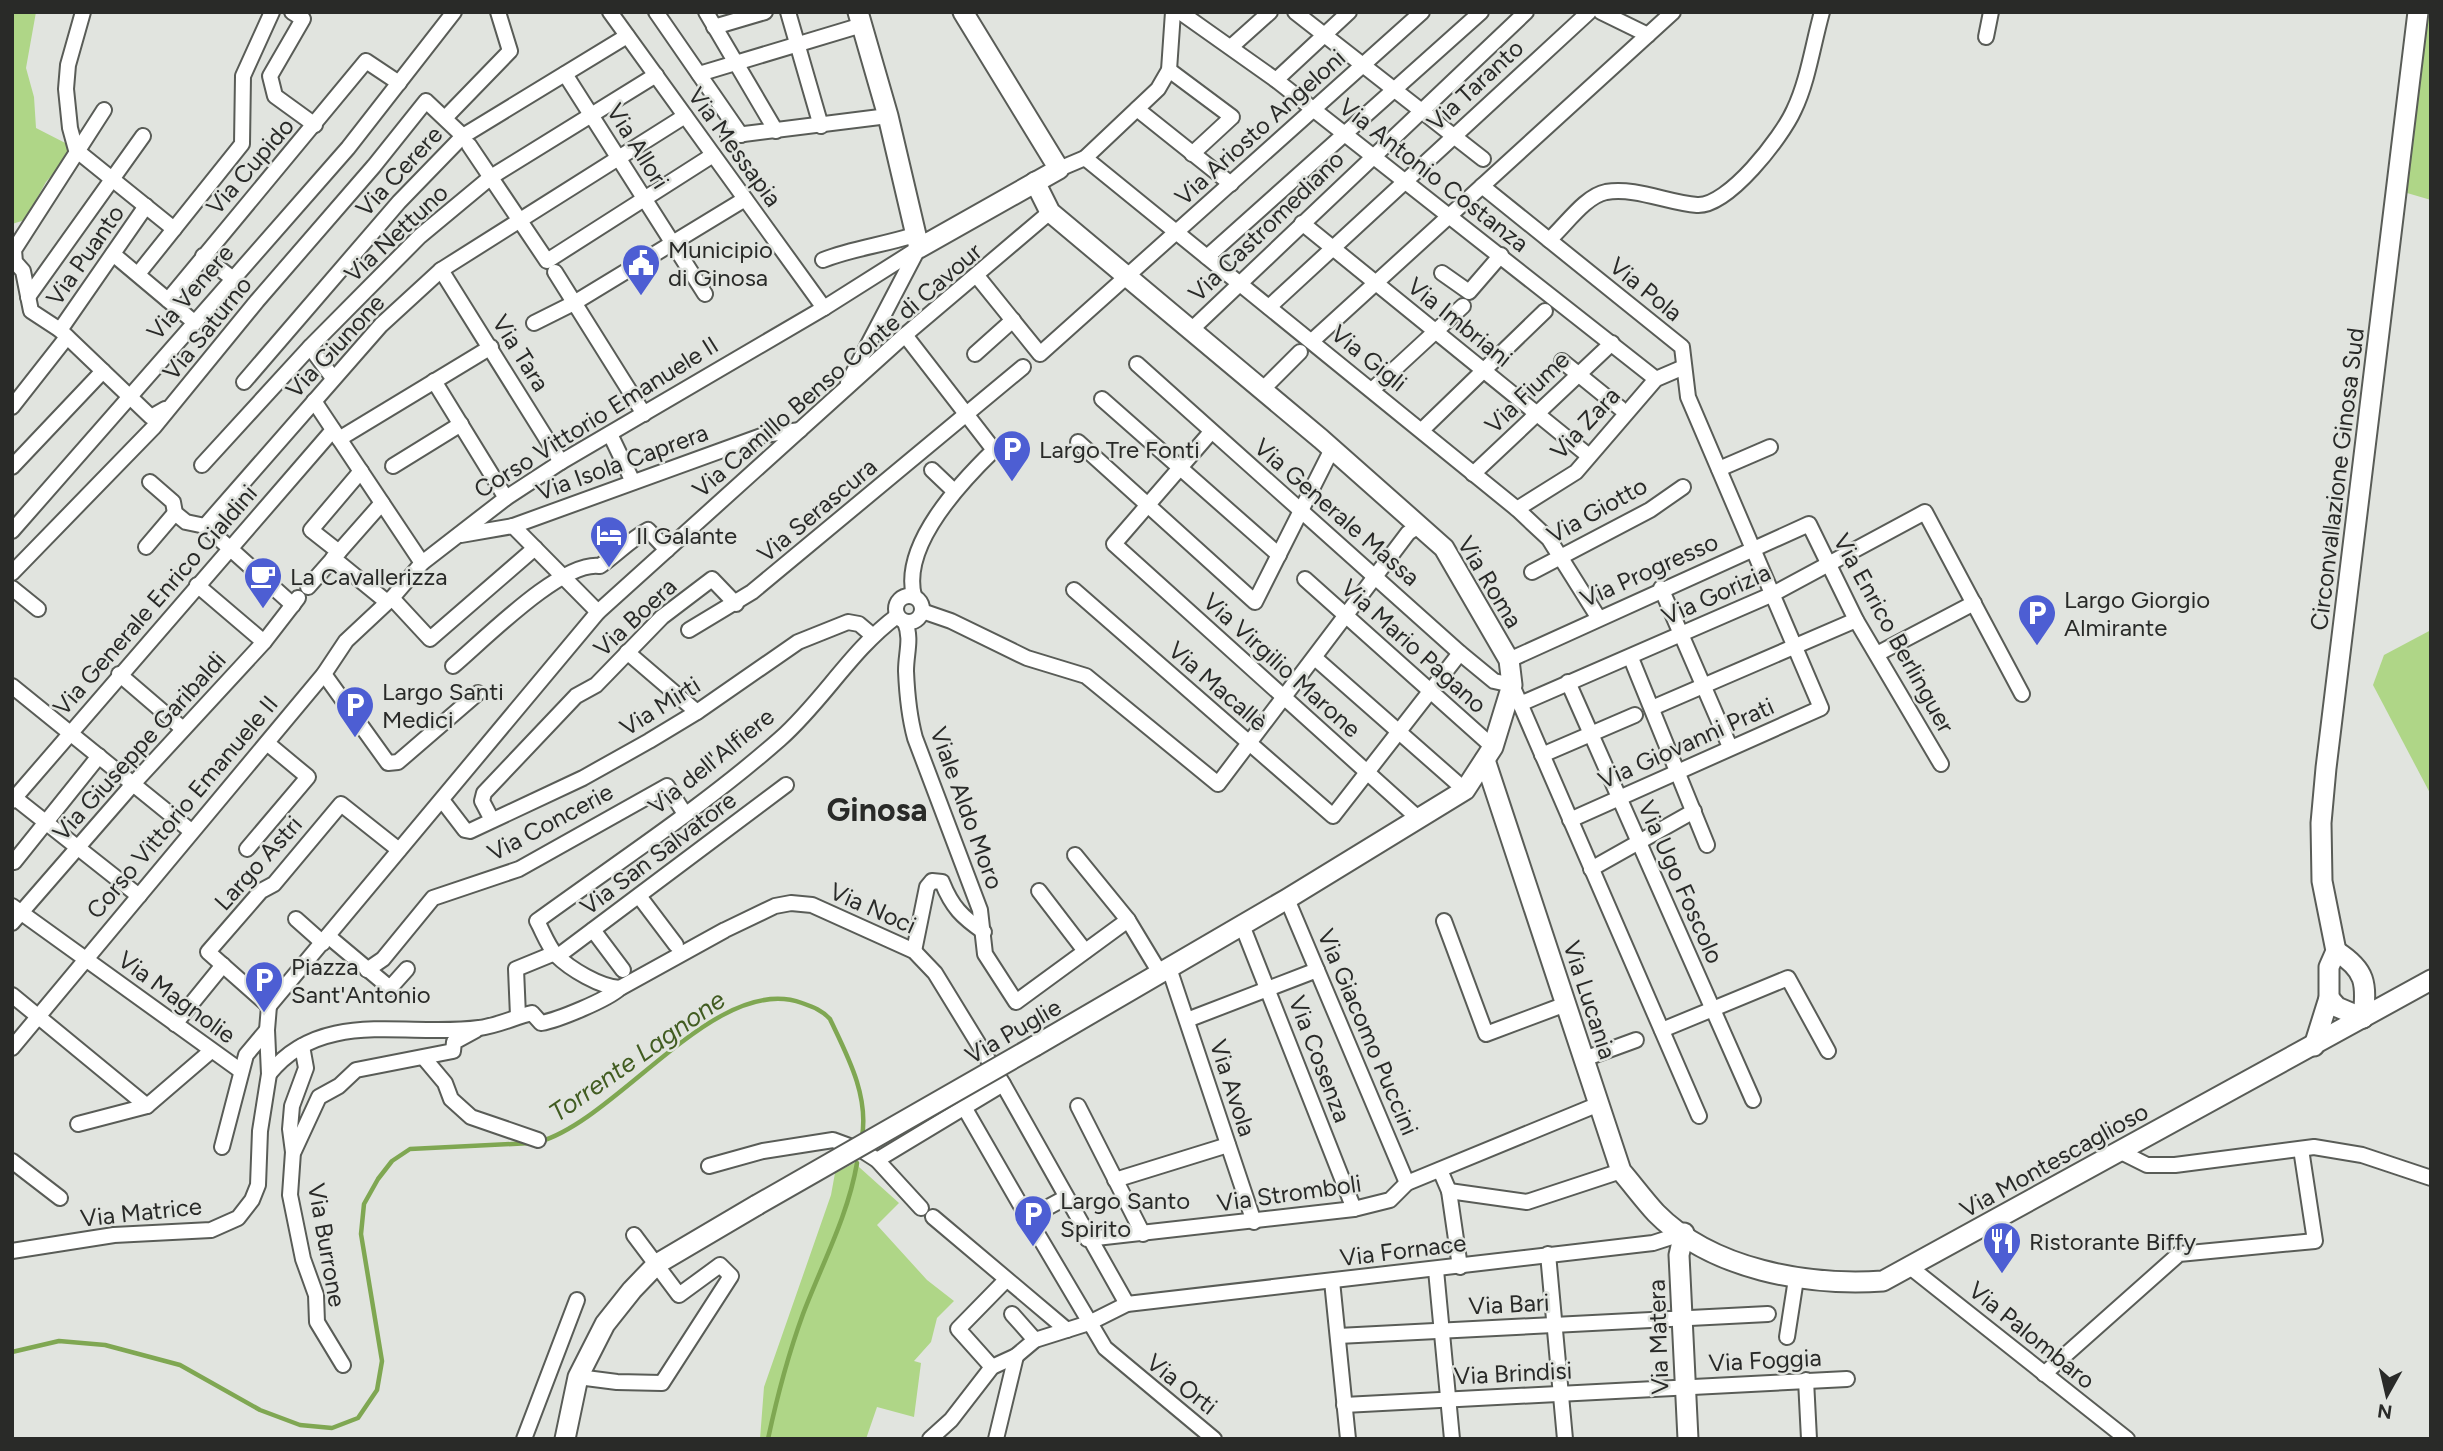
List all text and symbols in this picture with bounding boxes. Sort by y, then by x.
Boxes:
street label: Via Taranto [1421,33,1529,137]
street label: Via Ariosto Angeloni [1169,43,1351,211]
street label: Via Messapia [682,82,788,212]
street label: Via Antonio Costanza [1333,92,1535,258]
street label: Via Allori [601,98,675,194]
street label: Via Cupido [200,112,300,220]
street label: Via Cerere [350,120,448,222]
street label: Via Castromediano [1182,144,1350,308]
street label: Via Nettuno [338,178,454,288]
street label: Via Puanto [40,199,130,311]
place label: Municipio di Ginosa [668,235,773,292]
street label: Via Camillo Benso Conte di Cavour [686,236,988,504]
street label: Via Venere [141,238,239,346]
public building icon: Municipio di Ginosa [620,242,662,297]
street label: Via Pola [1604,251,1688,327]
street label: Via Saturno [156,270,258,386]
street label: Via Imbriani [1402,271,1518,373]
street label: Via Giunone [280,288,390,404]
street label: Via Tara [486,309,556,397]
street label: Via Gigli [1325,319,1413,397]
street label: Circonvallazione Ginosa Sud [2304,326,2370,632]
street label: Corso Vittorio Emanuele II [469,330,723,504]
street label: Via Fiume [1479,345,1575,439]
street label: Via Zara [1544,381,1626,465]
street label: Via Isola Caprera [532,417,712,507]
parking icon: Largo Tre Fonti [991,428,1033,483]
street label: Via Generale Massa [1248,432,1426,592]
place label: Largo Tre Fonti [1039,435,1200,464]
street label: Via Serascura [752,452,882,568]
street label: Via Giotto [1542,471,1652,549]
street label: Via Generale Enrico Cialdini [47,479,263,721]
hotel icon: Il Galante [588,514,630,569]
place label: Il Galante [636,521,737,550]
street label: Via Progresso [1576,527,1722,613]
street label: Via Enrico Berlinguer [1827,528,1961,738]
street label: Via Roma [1451,531,1529,633]
cafe icon: La Cavallerizza [242,555,284,610]
street label: Via Gorizia [1657,557,1775,631]
place label: La Cavallerizza [290,562,448,591]
street label: Via Boera [588,571,682,663]
street label: Via Mario Pagano [1335,573,1493,719]
place label: Largo Giorgio Almirante [2064,585,2210,642]
street label: Via Virgilio Marone [1197,587,1367,743]
parking icon: Largo Giorgio Almirante [2016,592,2058,647]
street label: Via Macallè [1163,635,1273,737]
street label: Via Giuseppe Garibaldi [46,645,232,847]
street label: Via Mirti [615,670,705,742]
place label: Largo Santi Medici [382,677,504,734]
parking icon: Largo Santi Medici [334,684,376,739]
street label: Corso Vittorio Emanuele II [80,690,284,924]
street label: Via Giovanni Prati [1594,691,1778,795]
street label: Via dell'Alfiere [642,702,780,820]
street label: Viale Aldo Moro [924,723,1010,893]
street label: Via Concerie [482,777,618,867]
street label: Via San Salvatore [574,785,742,921]
district label: Ginosa [827,791,927,829]
street label: Via Ugo Foscolo [1632,796,1730,968]
street label: Largo Astri [208,810,308,916]
street label: Via Noci [825,876,921,940]
street label: Via Giacomo Puccini [1311,924,1425,1140]
street label: Via Lucania [1557,937,1623,1063]
street label: Via Magnolie [113,945,241,1049]
place label: Piazza Sant'Antonio [291,952,431,1009]
parking icon: Piazza Sant'Antonio [243,959,285,1014]
water label: Torrente Lagnone [543,983,731,1129]
street label: Via Puglie [960,992,1066,1070]
street label: Via Cosenza [1283,992,1357,1126]
street label: Via Avola [1204,1036,1262,1140]
street label: Via Montescaglioso [1955,1096,2153,1224]
street label: Via Stromboli [1215,1169,1363,1217]
street label: Via Burrone [302,1181,352,1309]
place label: Largo Santo Spirito [1060,1186,1190,1243]
street label: Via Matrice [79,1191,203,1233]
parking icon: Largo Santo Spirito [1012,1193,1054,1248]
restaurant icon: Ristorante Biffy [1981,1220,2023,1275]
place label: Ristorante Biffy [2029,1227,2196,1256]
street label: Via Fornace [1338,1228,1468,1272]
street label: Via Palombaro [1963,1275,2101,1395]
street label: Via Matera [1641,1279,1675,1395]
street label: Via Bari [1468,1287,1550,1321]
street label: Via Foggia [1708,1343,1822,1377]
street label: Via Orti [1141,1347,1223,1421]
street label: Via Brindisi [1453,1355,1573,1391]
north arrow [2352,1360,2422,1430]
text: N [2376,1399,2394,1424]

